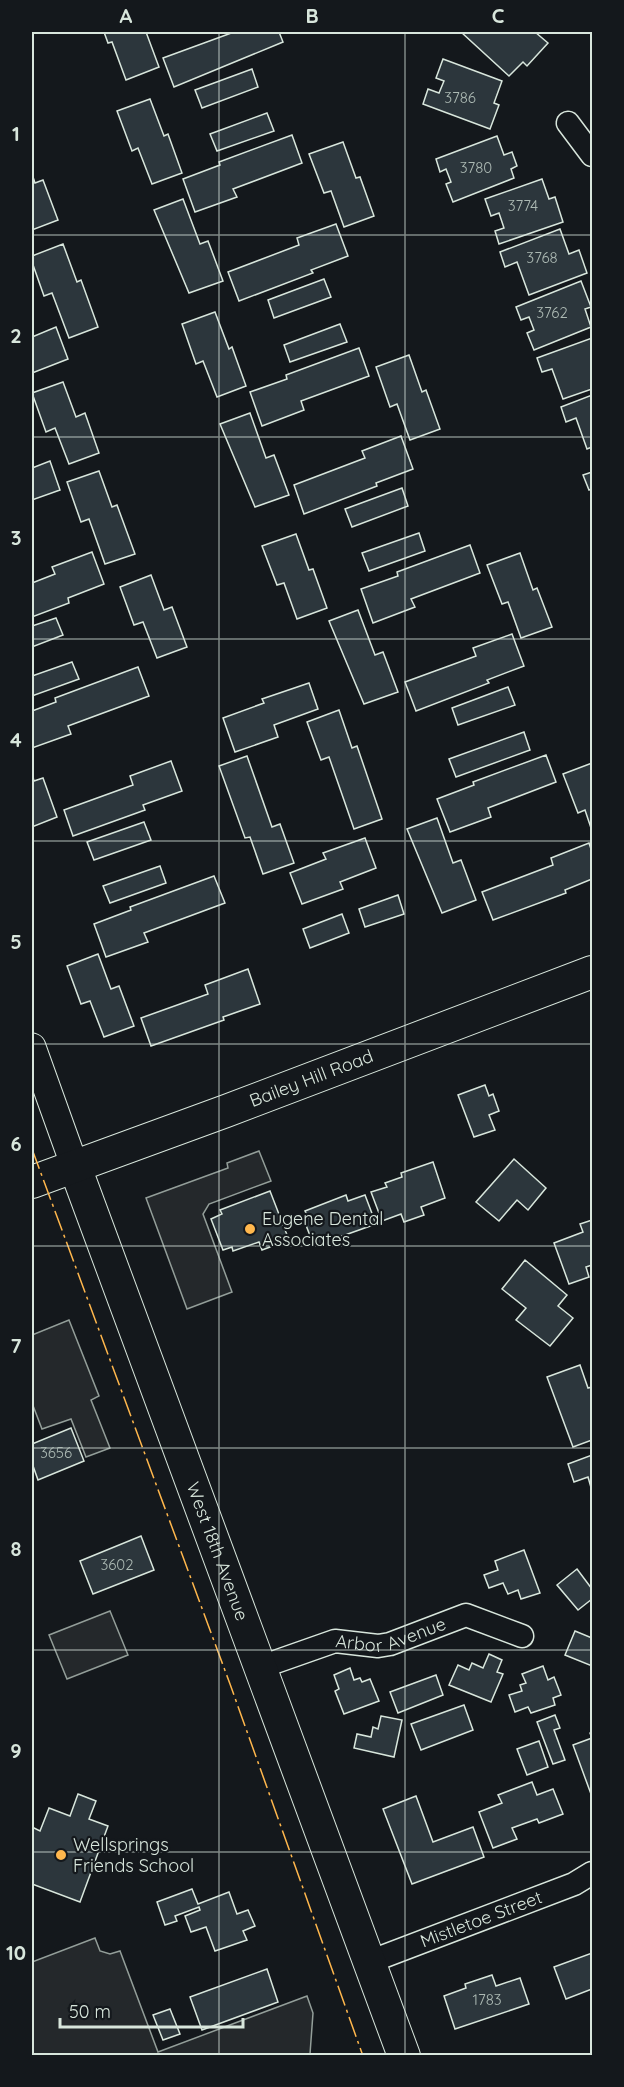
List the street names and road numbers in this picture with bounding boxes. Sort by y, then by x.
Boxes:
street label: Bailey Hill Road [246,1044,376,1112]
street label: West 18th Avenue [182,1479,254,1624]
street label: Arbor Avenue [334,1612,449,1657]
street label: Mistletoe Street [417,1885,545,1952]

